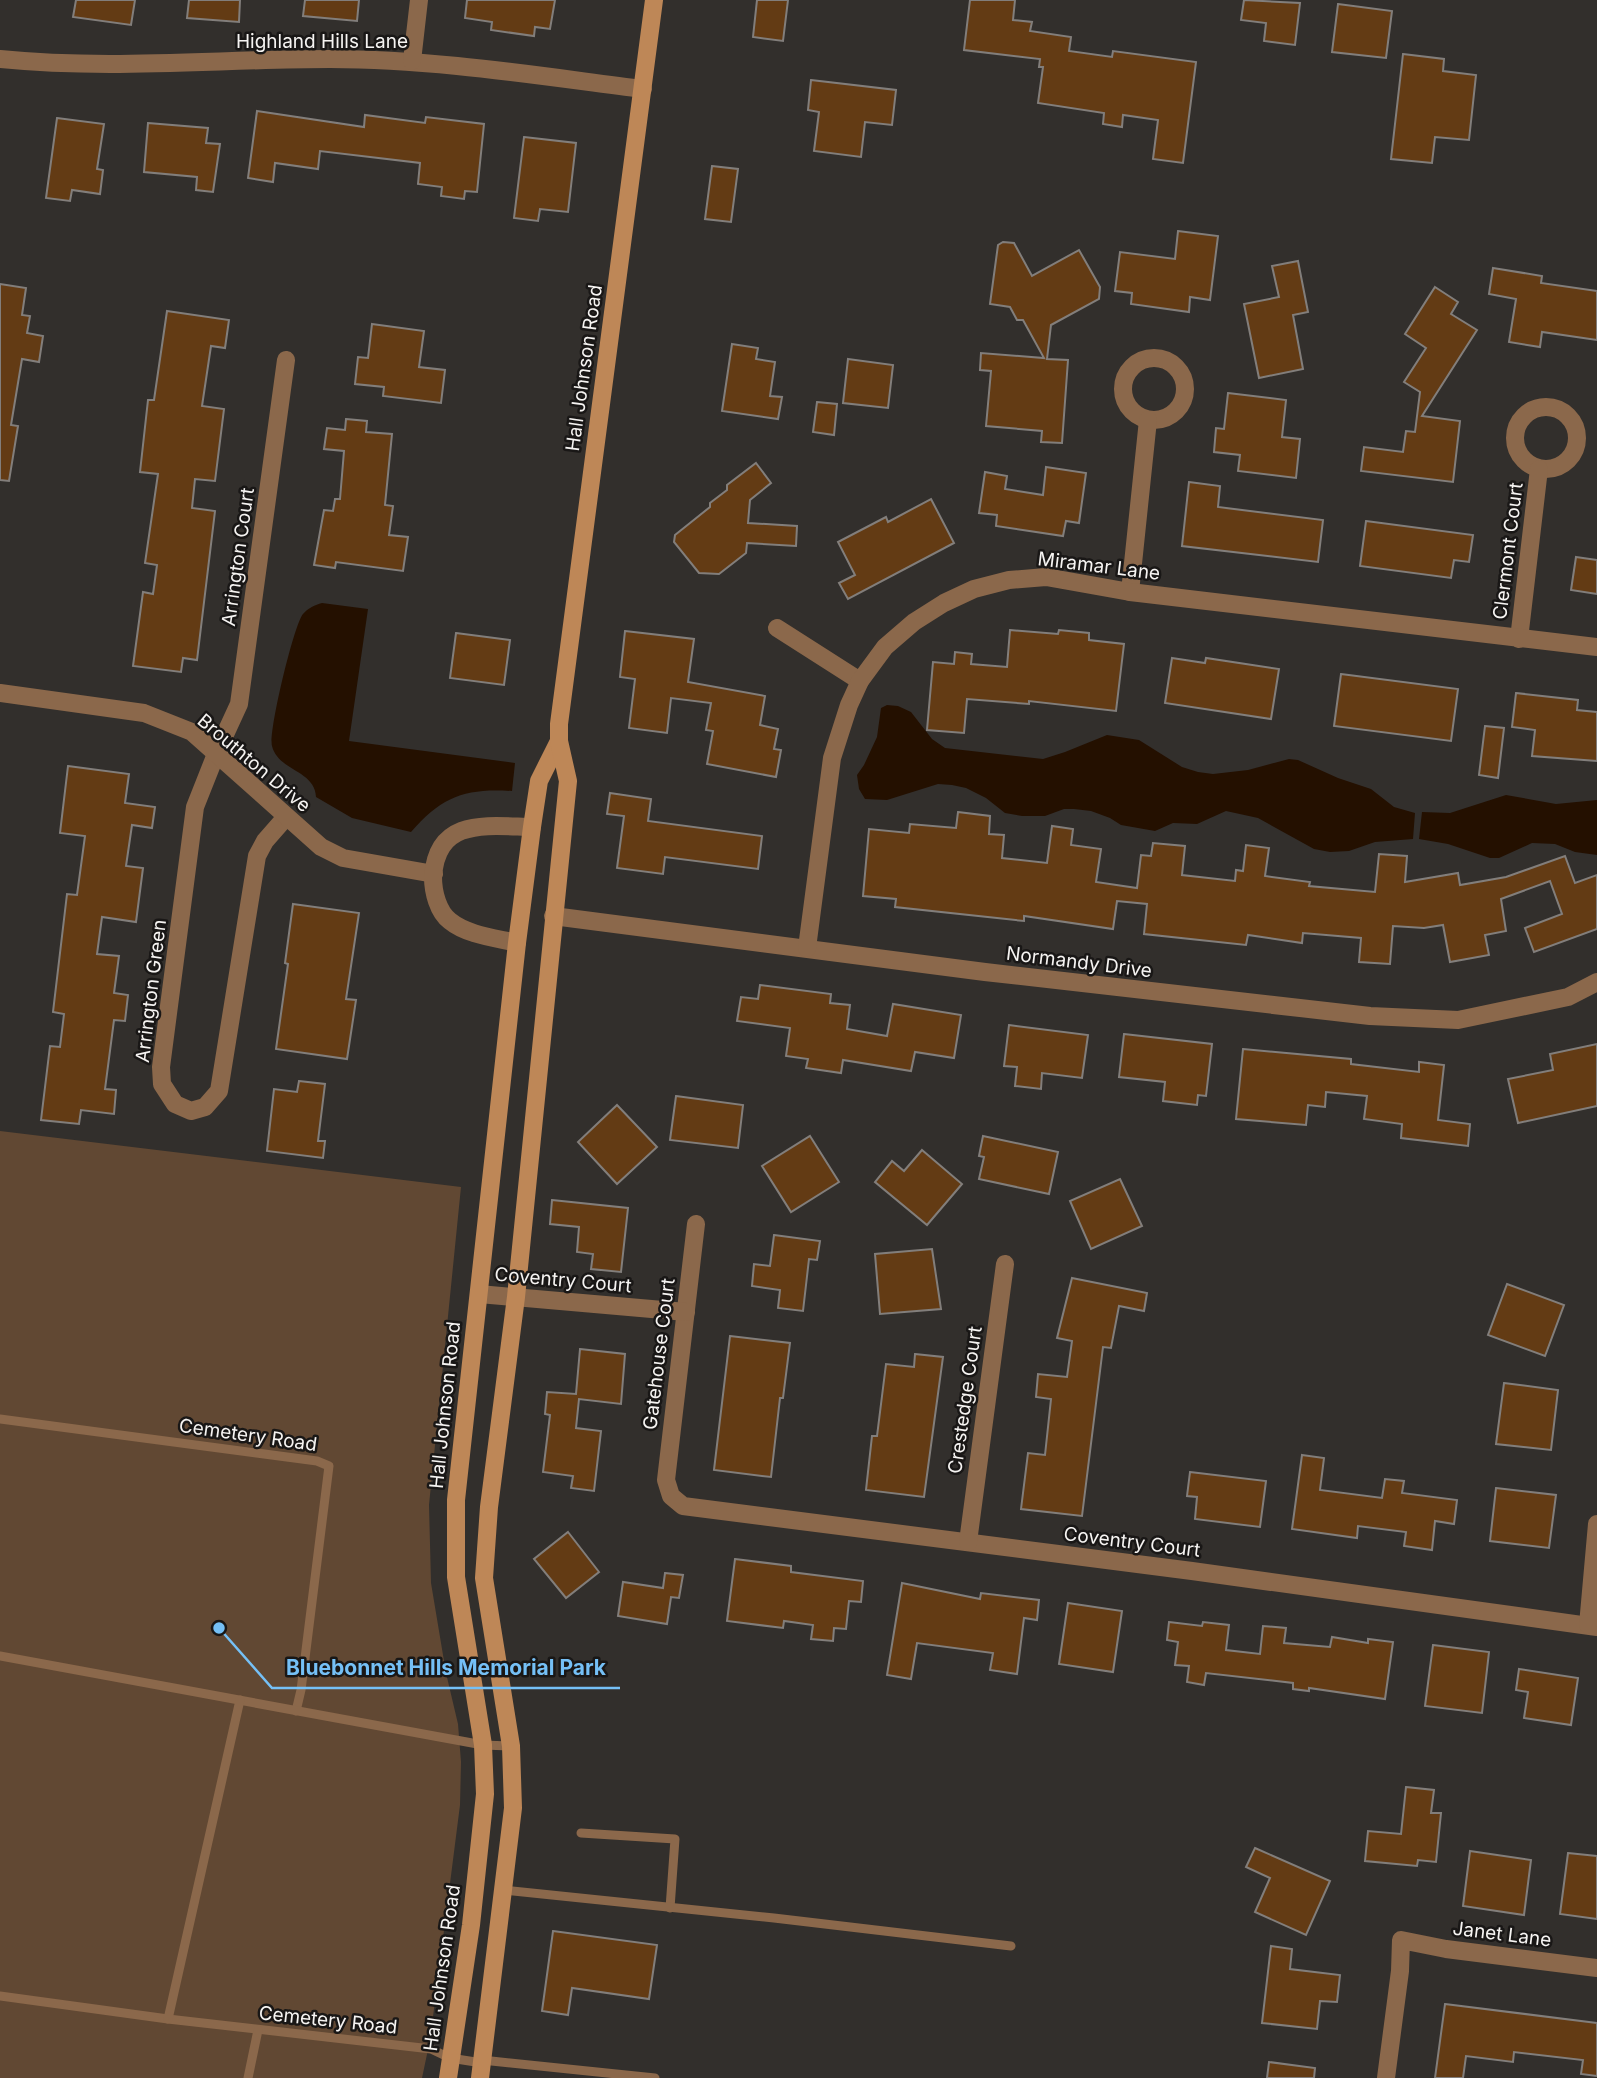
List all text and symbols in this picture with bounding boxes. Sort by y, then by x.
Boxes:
street label: Highland Hills Lane [236,30,408,53]
street label: Hall Johnson Road [561,283,607,453]
street label: Clermont Court [1488,481,1528,621]
street label: Arrington Court [217,486,259,628]
street label: Miramar Lane [1036,547,1162,585]
street label: Brouthton Drive [193,709,315,817]
street label: Arrington Green [131,918,171,1064]
street label: Normandy Drive [1005,942,1153,982]
street label: Coventry Court [494,1263,632,1297]
street label: Gatehouse Court [638,1277,680,1431]
street label: Hall Johnson Road [425,1320,465,1490]
street label: Crestedge Court [943,1325,987,1475]
street label: Cemetery Road [178,1414,318,1456]
street label: Coventry Court [1062,1522,1202,1562]
callout: Bluebonnet Hills Memorial Park [272,1646,620,1688]
text: Bluebonnet Hills Memorial Park [286,1655,607,1680]
street label: Hall Johnson Road [419,1883,465,2053]
street label: Janet Lane [1451,1917,1553,1951]
street label: Cemetery Road [258,2001,398,2039]

